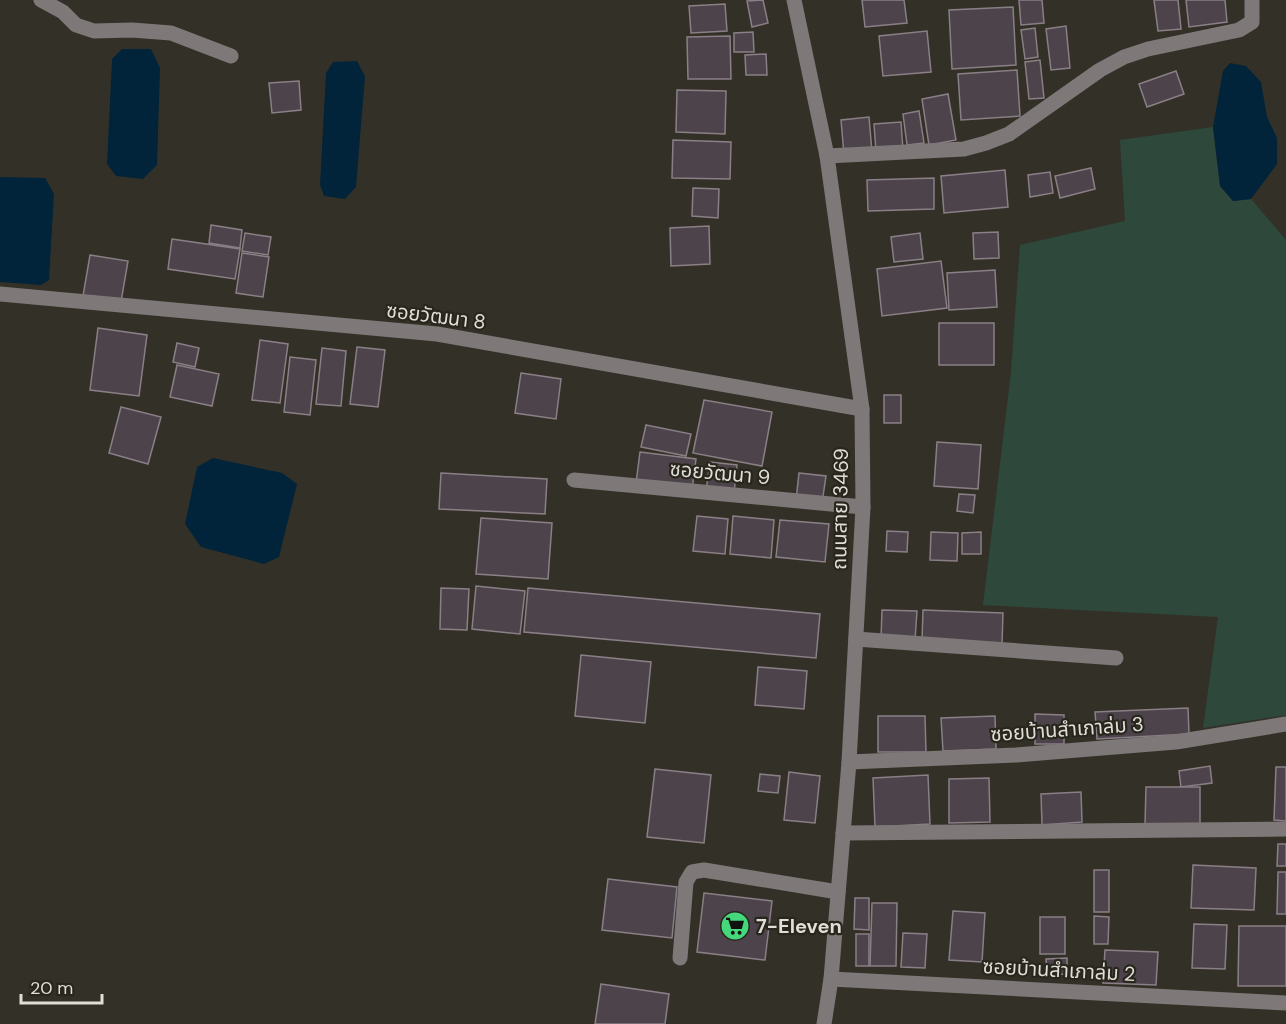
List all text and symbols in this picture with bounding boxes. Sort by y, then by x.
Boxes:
street label: ซอยวัฒนา 8 [385,297,487,335]
street label: ถนนสาย 3469 [826,448,854,570]
street label: ซอยวัฒนา 9 [669,456,771,490]
street label: ซอยบ้านสำเภาล่ม 3 [990,711,1144,747]
supermarket icon: 7-Eleven [719,910,751,942]
place label: 7-Eleven [756,913,842,939]
street label: ซอยบ้านสำเภาล่ม 2 [982,953,1136,987]
scale bar [21,967,102,1005]
text: 20 m [30,976,73,1000]

